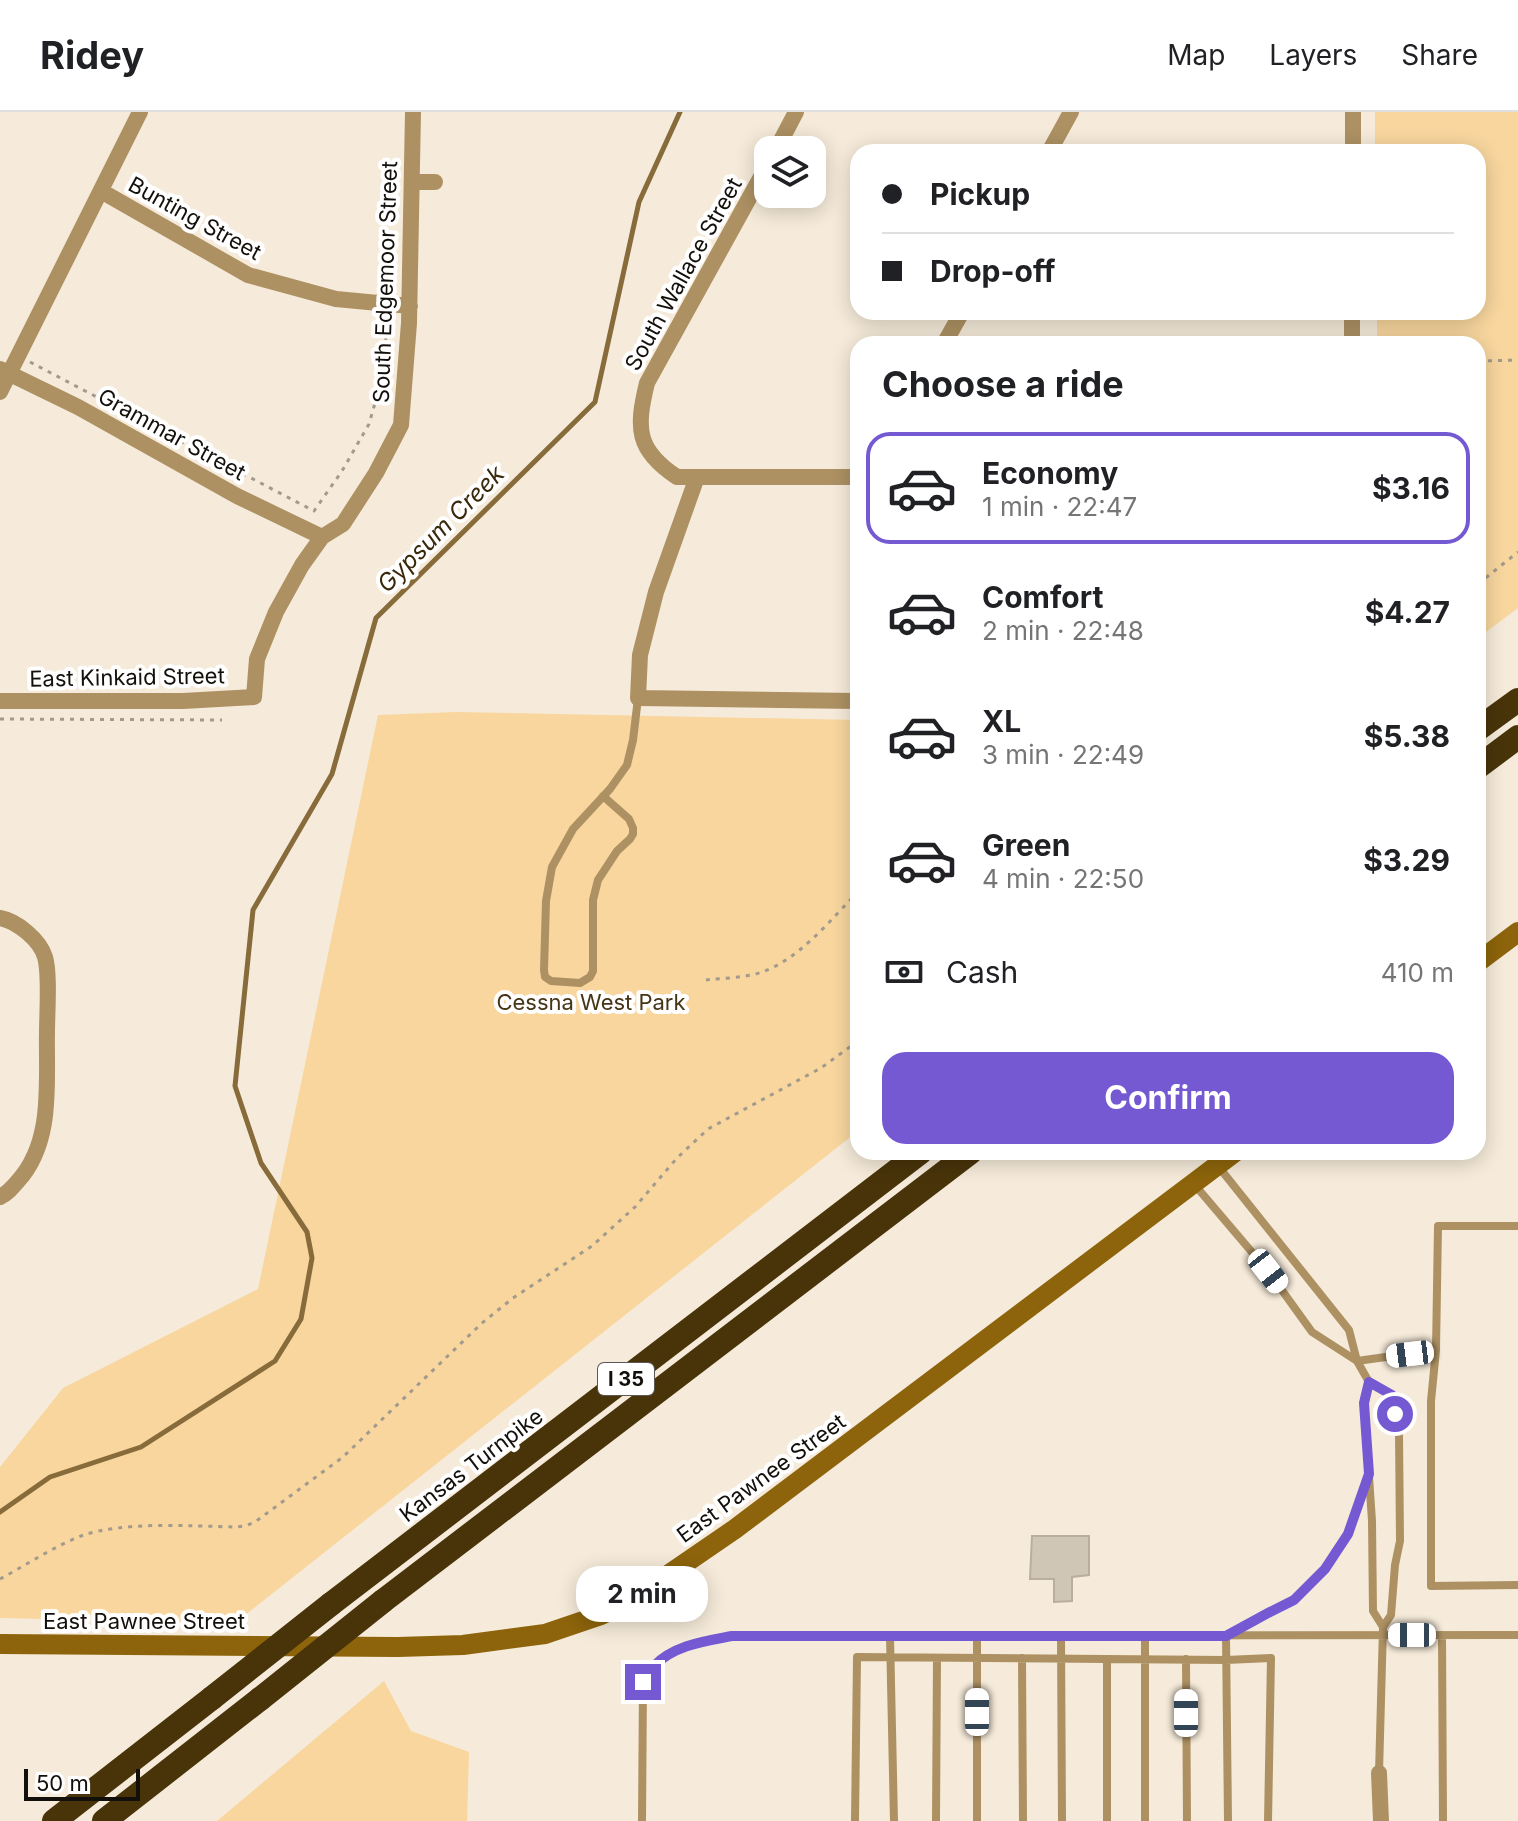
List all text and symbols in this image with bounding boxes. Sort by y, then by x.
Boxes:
text: Ridey [40,32,144,78]
text: Map [1167,38,1225,72]
text: Layers [1269,38,1357,72]
text: Share [1401,38,1478,72]
map controls [754,136,826,208]
button: layers [754,136,826,208]
street label: South Edgemoor Street [368,161,402,403]
street label: Bunting Street [124,171,266,265]
street label: South Wallace Street [619,173,747,375]
text: Pickup [930,176,1030,212]
text: Drop-off [930,253,1056,289]
text: Choose a ride [882,362,1124,406]
street label: Grammar Street [94,383,250,485]
icon: car [886,452,958,524]
text: Economy [982,455,1118,491]
water label: Gypsum Creek [371,459,511,598]
text: $3.16 [1372,470,1450,506]
text: 1 min · 22:47 [982,491,1137,522]
icon: car [886,576,958,648]
text: Comfort [982,579,1103,615]
text: $4.27 [1365,594,1450,630]
text: 2 min · 22:48 [982,615,1144,646]
street label: East Kinkaid Street [29,662,225,692]
icon: car [886,700,958,772]
text: XL [982,703,1021,739]
text: $5.38 [1364,718,1450,754]
text: 3 min · 22:49 [982,739,1144,770]
icon: car [886,824,958,896]
text: Green [982,827,1070,863]
text: $3.29 [1363,842,1450,878]
text: 4 min · 22:50 [982,863,1144,894]
icon: cash [882,950,926,994]
text: Cash [946,954,1018,990]
text: 410 m [1381,957,1454,988]
park label: Cessna West Park [496,989,686,1015]
button: Confirm [882,1052,1454,1144]
car [1244,1245,1292,1297]
car [1385,1339,1435,1369]
road number: I 35 [598,1363,654,1395]
route start [1377,1396,1413,1432]
street label: Kansas Turnpike [394,1403,548,1527]
street label: East Pawnee Street [672,1408,850,1548]
callout: 2 min [577,1566,709,1622]
text: 2 min [607,1578,677,1609]
street label: East Pawnee Street [43,1608,245,1634]
car [1388,1623,1436,1647]
route end [625,1664,661,1700]
car [965,1688,989,1736]
car [1174,1689,1198,1737]
scale bar [24,1765,140,1801]
text: 50 m [36,1770,89,1796]

